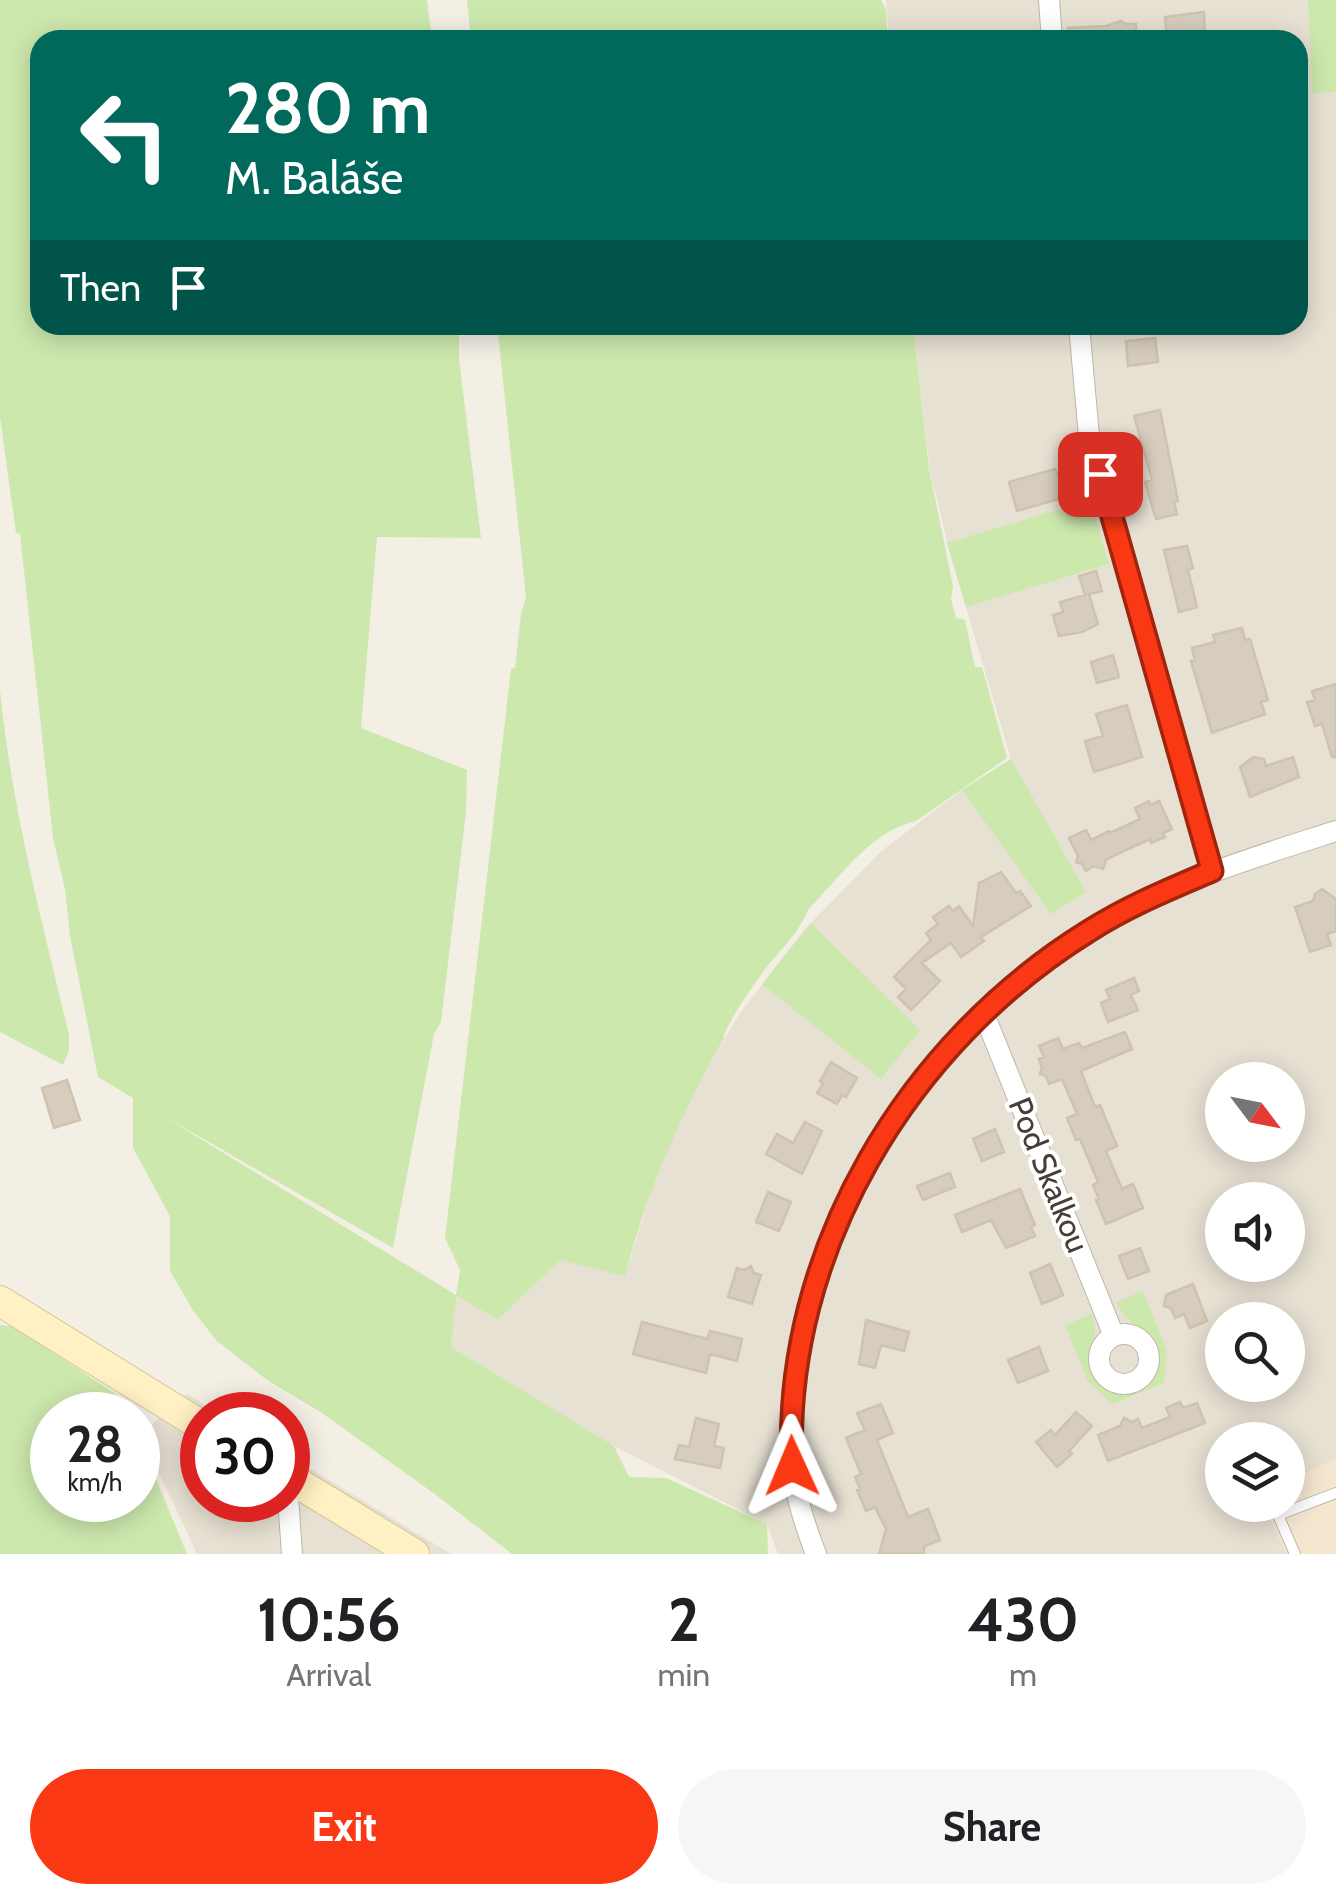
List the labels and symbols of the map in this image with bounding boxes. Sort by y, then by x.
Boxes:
pin [1058,432,1143,517]
north arrow [1205,1062,1305,1162]
street label: Pod Skalkou [1001,1091,1098,1258]
speed limit sign: 30 [180,1392,310,1522]
position arrow [740,1414,844,1518]

